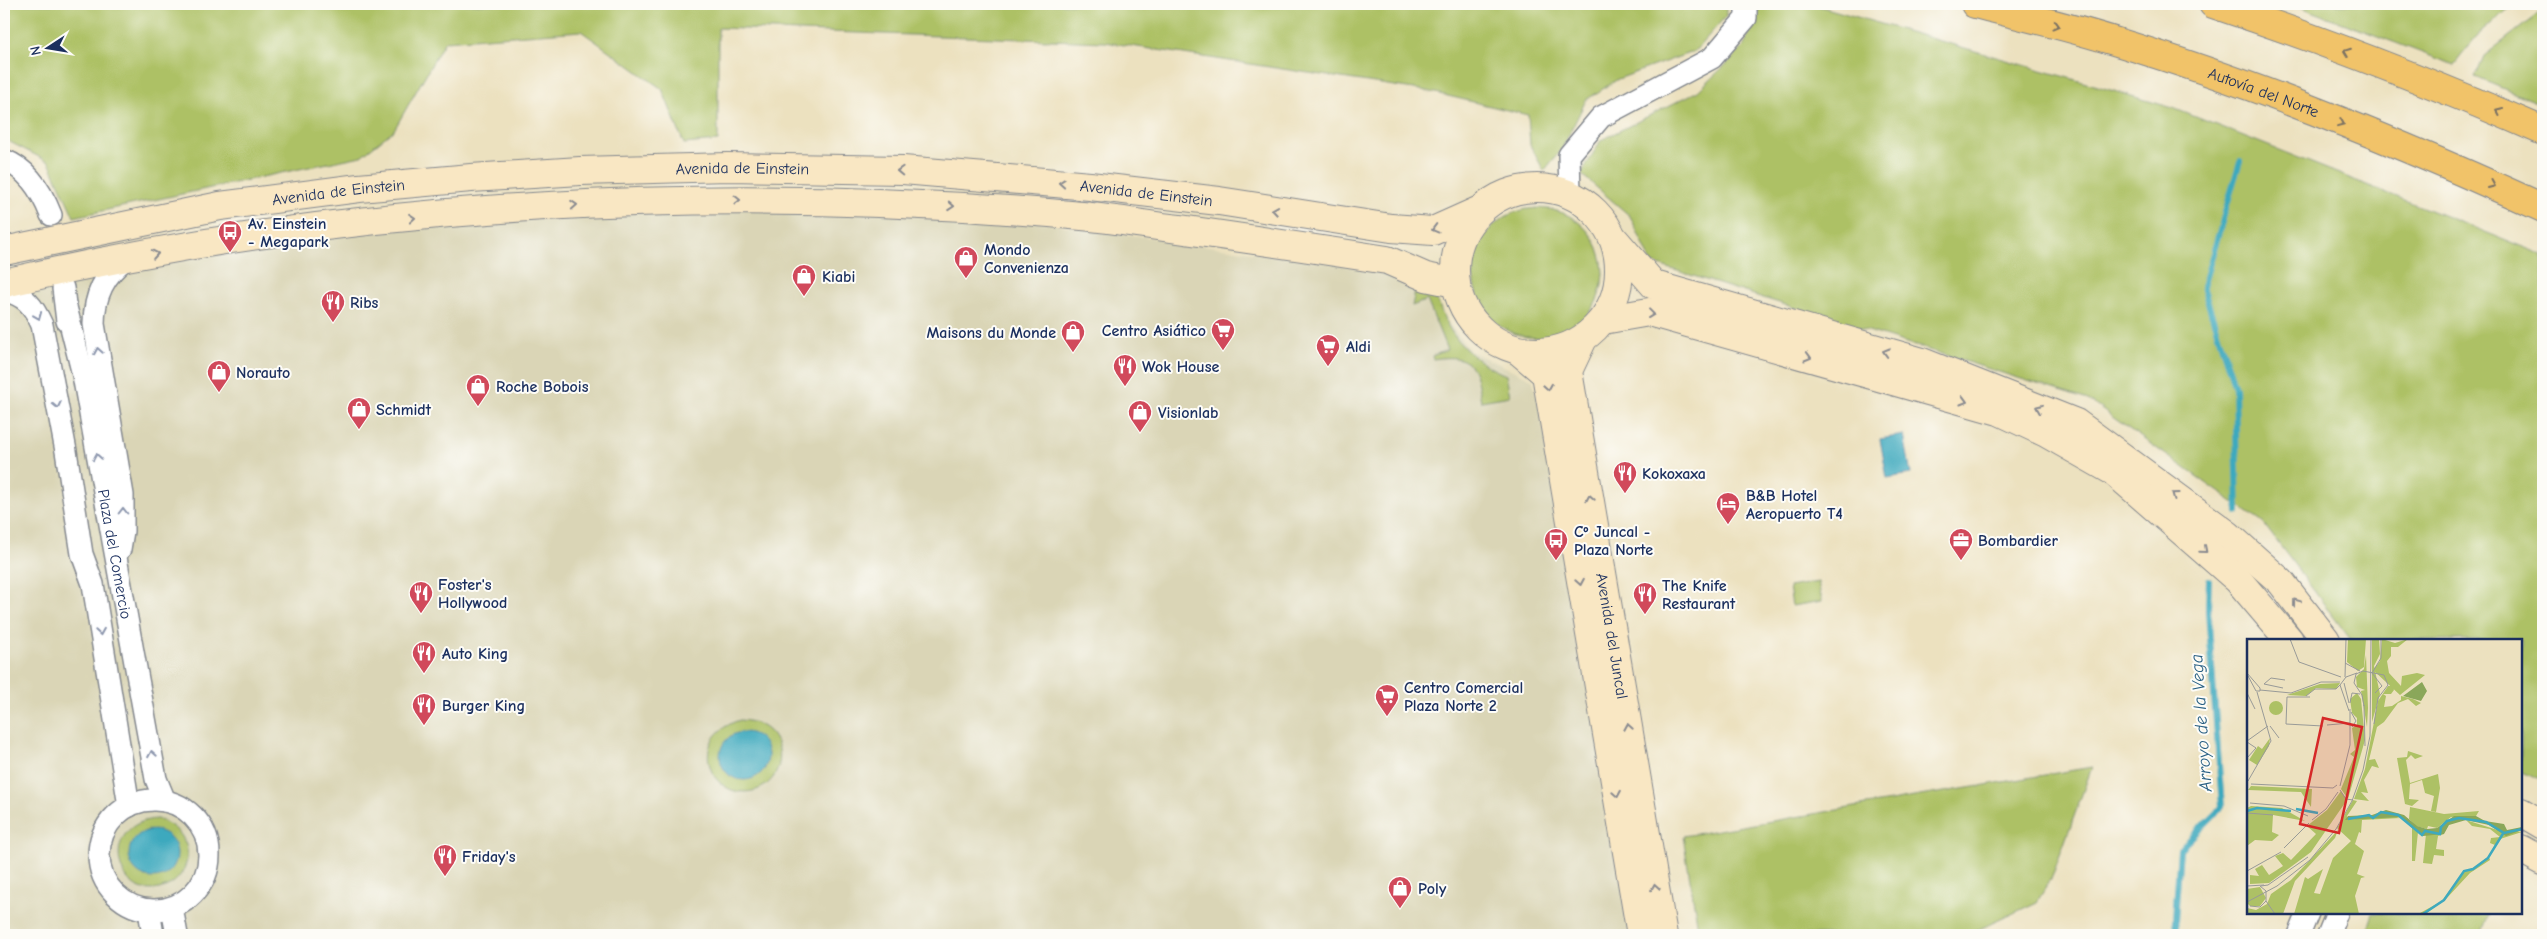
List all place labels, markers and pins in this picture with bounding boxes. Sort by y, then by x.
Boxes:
place label: Av. Einstein - Megapark [248,215,329,251]
bus stop icon: Av. Einstein - Megapark [217,219,243,253]
place label: Mondo Convenienza [984,241,1069,277]
shop icon: Mondo Convenienza [953,245,979,279]
shop icon: Kiabi [791,263,817,297]
place label: Kiabi [822,268,855,286]
restaurant icon: Ribs [320,289,346,323]
place label: Ribs [350,294,379,312]
supermarket icon: Centro Asiático [1210,317,1236,351]
shop icon: Maisons du Monde [1060,319,1086,353]
place label: Centro Asiático [1102,322,1206,340]
place label: Maisons du Monde [926,324,1056,342]
supermarket icon: Aldi [1315,333,1341,367]
place label: Aldi [1346,338,1371,356]
restaurant icon: Wok House [1112,353,1138,387]
place label: Wok House [1142,358,1219,376]
shop icon: Norauto [206,359,232,393]
place label: Norauto [236,364,290,382]
shop icon: Roche Bobois [465,373,491,407]
place label: Roche Bobois [496,378,589,396]
shop icon: Schmidt [346,396,372,430]
shop icon: Visionlab [1127,399,1153,433]
place label: Schmidt [376,401,432,419]
place label: Visionlab [1158,404,1218,422]
restaurant icon: Kokoxaxa [1612,460,1638,494]
place label: Kokoxaxa [1642,465,1706,483]
place label: B&B Hotel Aeropuerto T4 [1746,487,1843,523]
hotel icon: B&B Hotel Aeropuerto T4 [1715,491,1741,525]
place label: Cº Juncal - Plaza Norte [1574,523,1653,559]
bus stop icon: Cº Juncal - Plaza Norte [1543,527,1569,561]
office icon: Bombardier [1948,527,1974,561]
place label: Bombardier [1978,532,2058,550]
place label: Foster's Hollywood [438,576,507,612]
place label: The Knife Restaurant [1662,577,1736,613]
restaurant icon: Foster's Hollywood [408,580,434,614]
restaurant icon: The Knife Restaurant [1632,581,1658,615]
restaurant icon: Auto King [411,640,437,674]
place label: Auto King [442,645,508,663]
place label: Centro Comercial Plaza Norte 2 [1404,679,1523,715]
supermarket icon: Centro Comercial Plaza Norte 2 [1374,683,1400,717]
restaurant icon: Burger King [411,692,437,726]
place label: Burger King [442,697,525,715]
restaurant icon: Friday's [432,843,458,877]
place label: Friday's [462,848,516,866]
shop icon: Poly [1387,875,1413,909]
place label: Poly [1418,880,1447,898]

